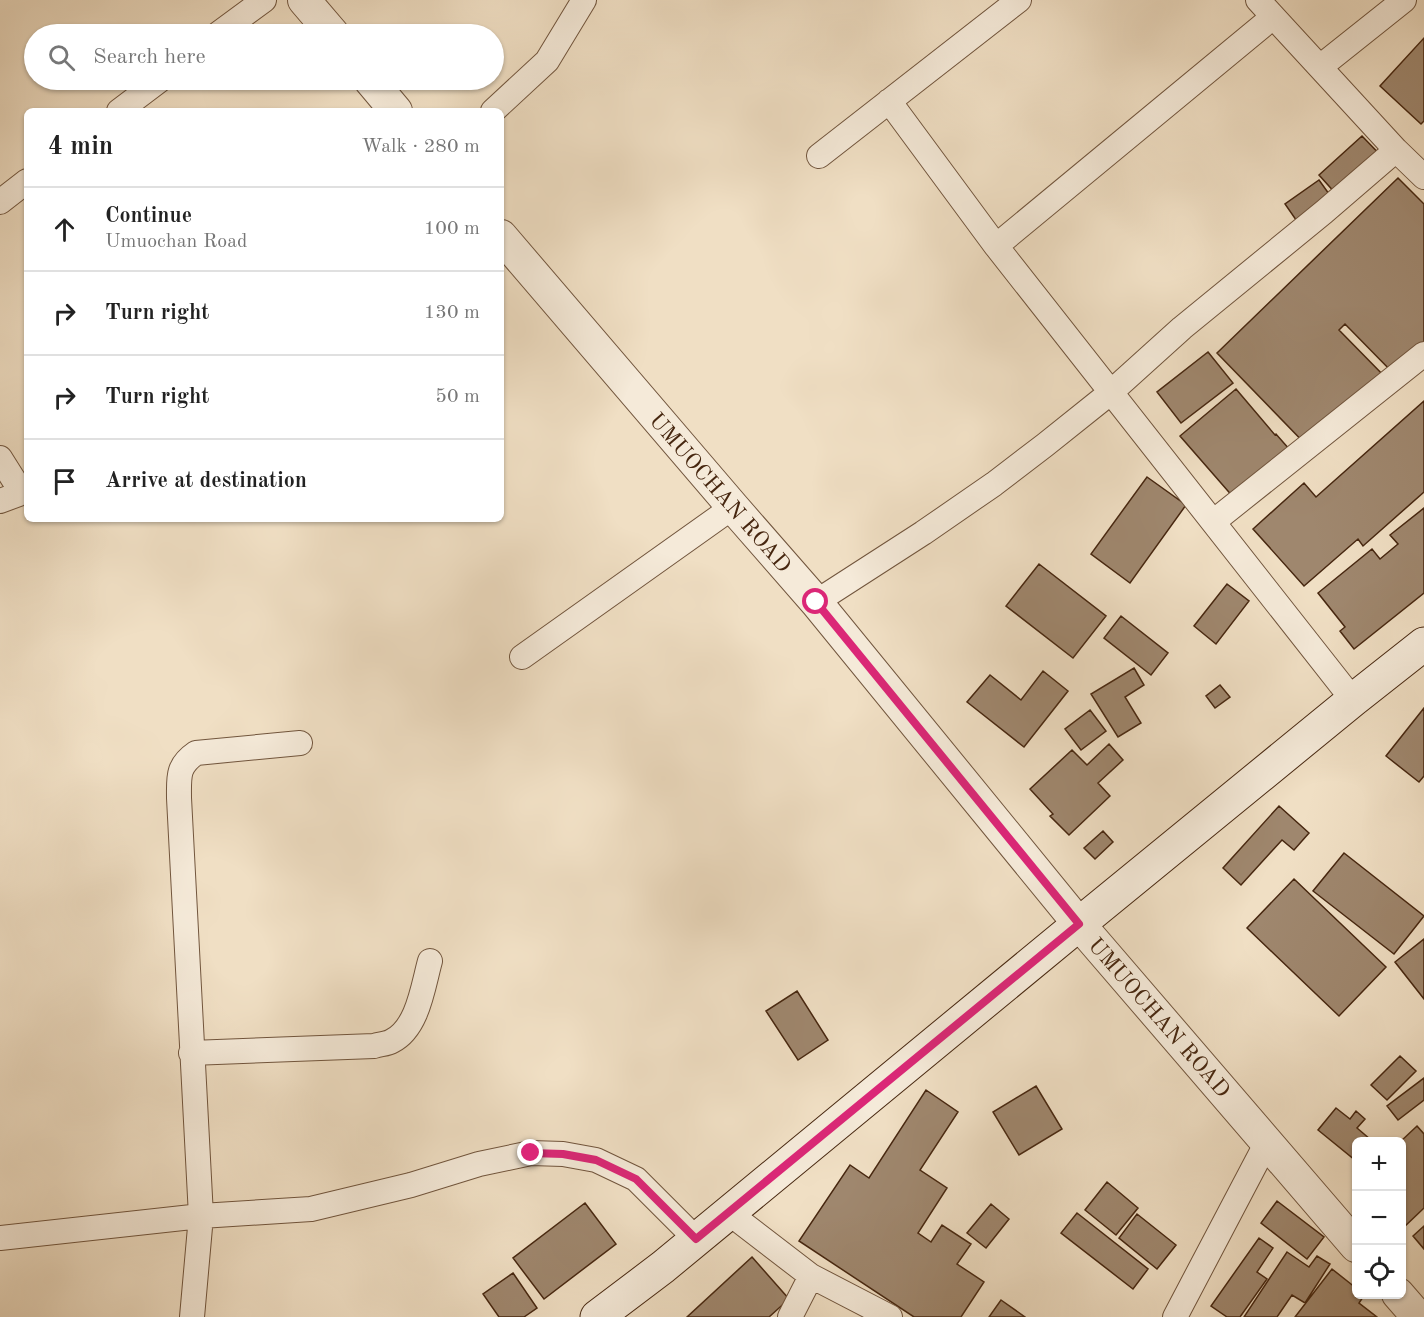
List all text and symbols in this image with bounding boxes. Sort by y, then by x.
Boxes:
search box [24,24,504,90]
icon: search [45,41,78,74]
text: Search here [93,46,206,68]
text: 4 min [48,134,113,160]
text: Walk · 280 m [361,137,480,157]
text: Continue [105,205,192,227]
icon: ahead [48,213,81,246]
text: 100 m [424,219,480,239]
text: Umuochan Road [105,232,248,252]
icon: right [48,297,81,330]
text: Turn right [105,302,209,324]
text: 130 m [424,303,480,323]
icon: right [48,381,81,414]
text: Turn right [105,386,209,408]
text: 50 m [435,387,480,407]
street label: UMUOCHAN ROAD [644,409,795,577]
icon: arrive [48,465,81,498]
text: Arrive at destination [105,470,307,492]
route start [802,588,828,614]
street label: UMUOCHAN ROAD [1083,934,1234,1102]
map controls [1352,1137,1406,1299]
button: + [1352,1137,1406,1191]
route end [517,1139,543,1165]
button: − [1352,1191,1406,1245]
button: locate [1352,1245,1406,1299]

